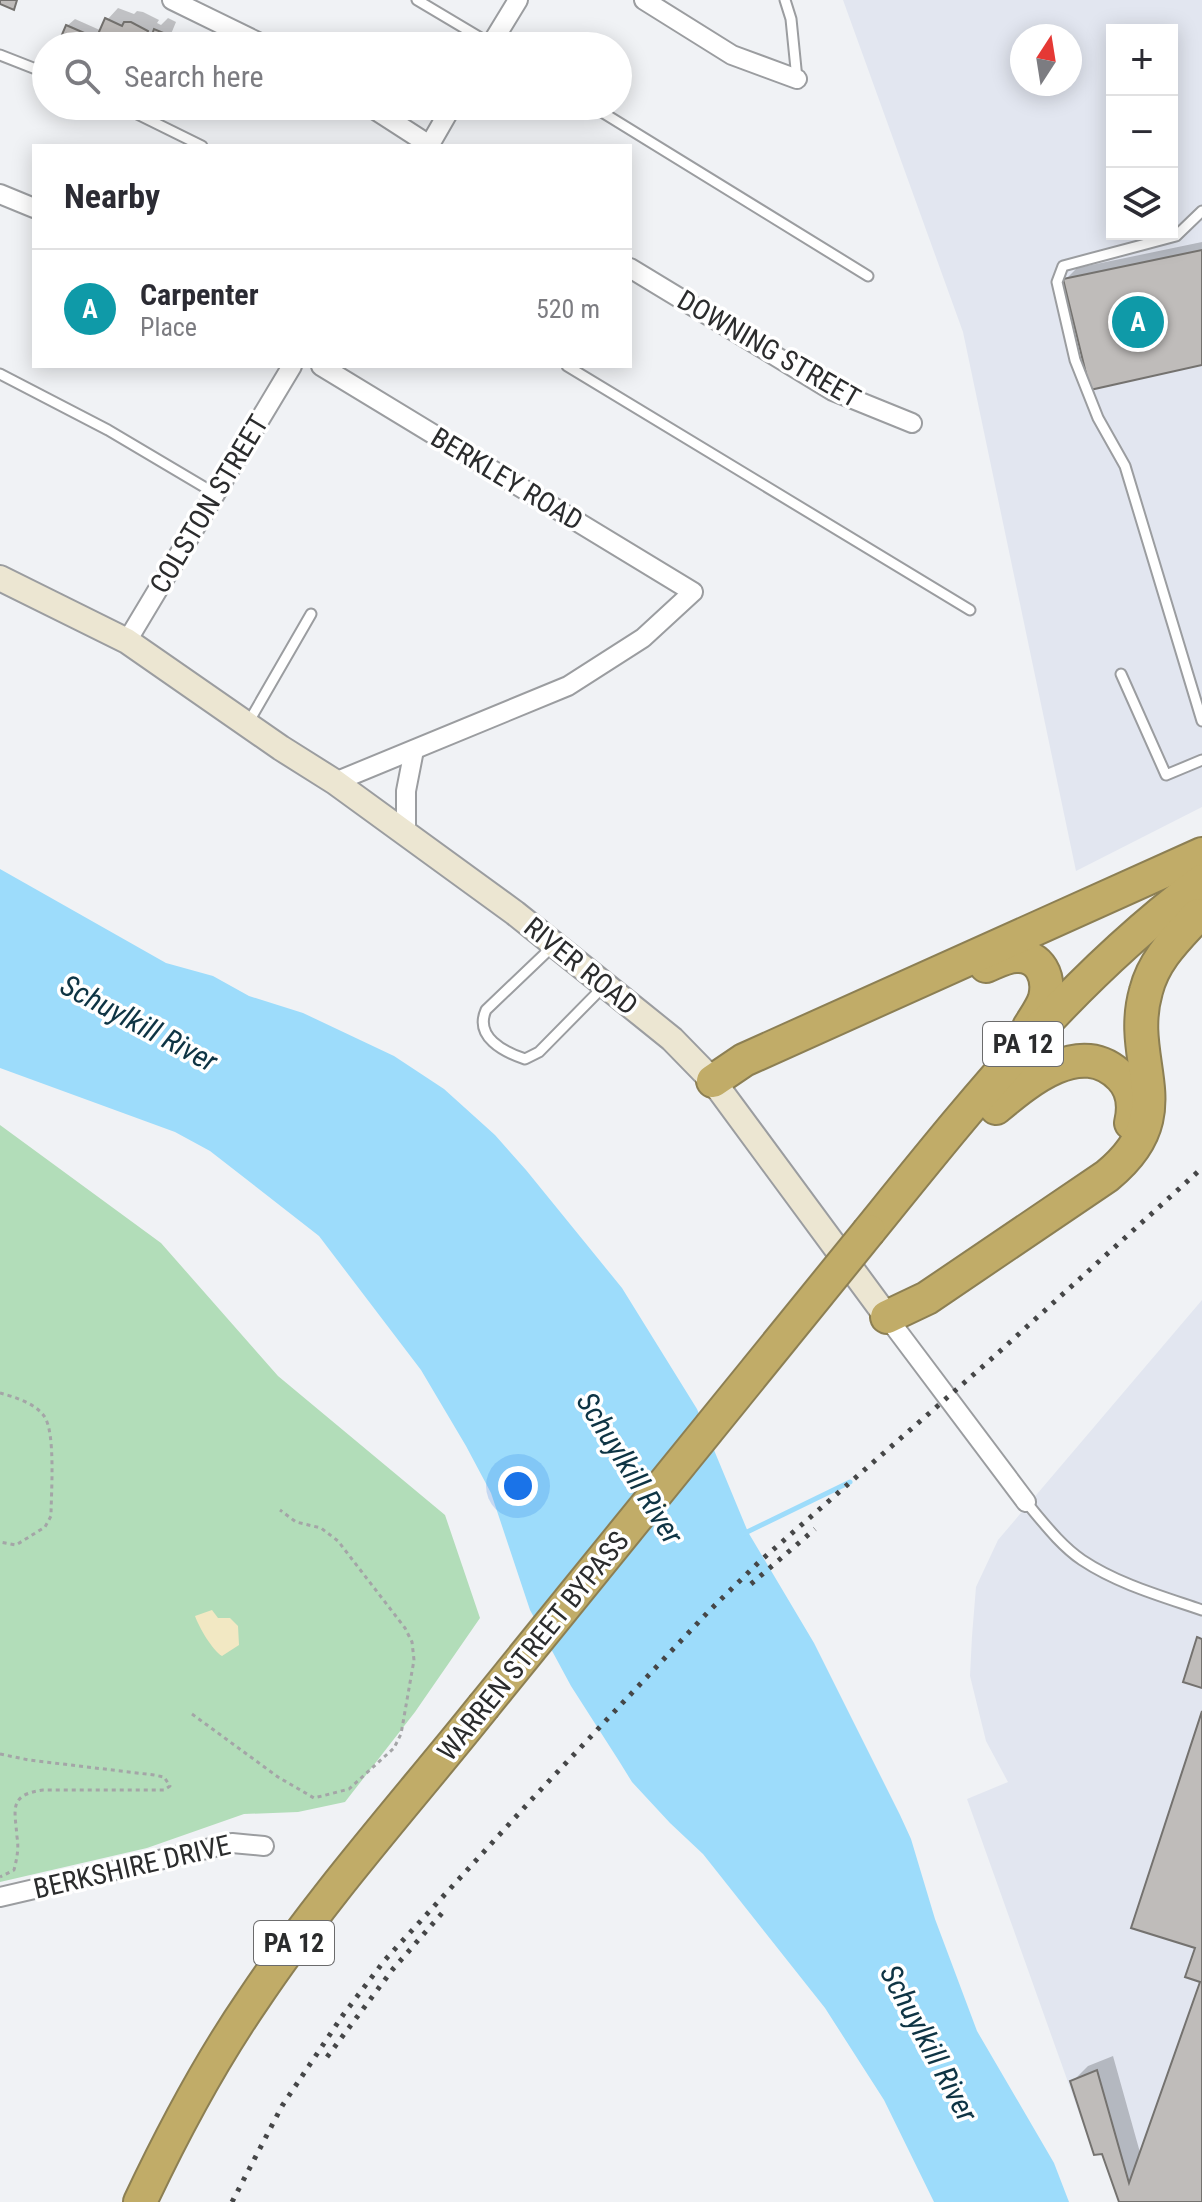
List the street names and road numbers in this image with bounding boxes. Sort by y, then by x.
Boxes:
street label: DOWNING STREET [672,283,866,415]
street label: COLSTON STREET [143,409,275,599]
street label: BERKLEY ROAD [425,421,589,537]
street label: RIVER ROAD [518,910,644,1022]
road number: PA 12 [983,1022,1063,1066]
street label: WARREN STREET BYPASS [431,1525,635,1767]
street label: BERKSHIRE DRIVE [30,1828,234,1906]
road number: PA 12 [254,1921,334,1965]

